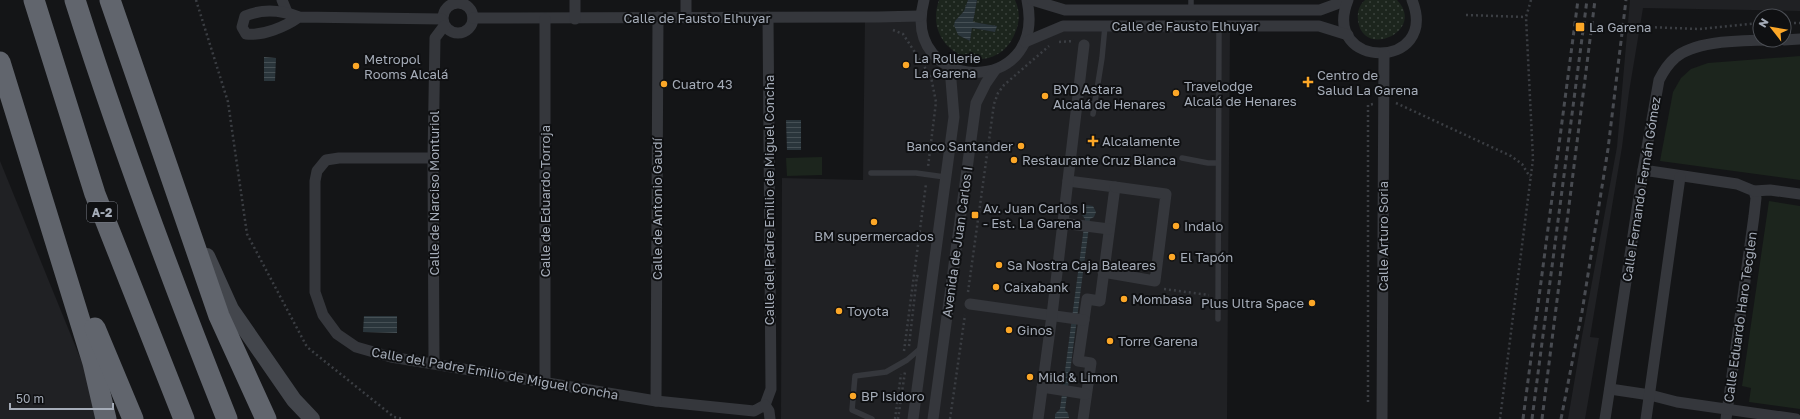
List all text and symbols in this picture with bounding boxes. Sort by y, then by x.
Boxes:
north arrow [1752,8,1792,48]
street label: Calle de Fausto Elhuyar [623,10,771,26]
text: N [1755,16,1771,30]
street label: Calle de Fausto Elhuyar [1111,18,1259,34]
place label: La Garena [1589,19,1651,35]
marker: La Garena [1574,21,1586,33]
place label: La Rollerie La Garena [914,50,980,81]
place label: Metropol Rooms Alcalá [364,51,448,82]
marker: La Rollerie La Garena [901,60,911,70]
marker: Metropol Rooms Alcalá [351,61,361,71]
place label: Centro de Salud La Garena [1317,67,1418,98]
street label: Calle del Padre Emilio de Miguel Concha [761,75,777,325]
place label: Cuatro 43 [672,76,733,92]
marker: Centro de Salud La Garena [1302,76,1314,88]
place label: Travelodge Alcalá de Henares [1184,78,1297,109]
marker: Cuatro 43 [659,79,669,89]
place label: BYD Astara Alcalá de Henares [1053,81,1166,112]
marker: Travelodge Alcalá de Henares [1171,88,1181,98]
marker: BYD Astara Alcalá de Henares [1040,91,1050,101]
street label: Calle Fernando Fernán Gómez [1618,95,1664,283]
street label: Calle de Narciso Monturiol [426,110,442,276]
street label: Calle de Eduardo Torroja [537,125,553,277]
place label: Alcalamente [1102,133,1180,149]
marker: Alcalamente [1087,135,1099,147]
street label: Calle de Antonio Gaudí [649,137,665,280]
place label: Banco Santander [906,138,1013,154]
marker: Banco Santander [1016,141,1026,151]
place label: Restaurante Cruz Blanca [1022,152,1176,168]
marker: Restaurante Cruz Blanca [1009,155,1019,165]
street label: Avenida de Juan Carlos I [938,165,976,319]
street label: Calle Arturo Soria [1375,181,1391,291]
place label: Av. Juan Carlos I - Est. La Garena [983,200,1086,231]
road number: A-2 [87,202,117,222]
marker: Av. Juan Carlos I - Est. La Garena [970,210,980,220]
marker: BM supermercados [869,217,879,227]
place label: Indalo [1184,218,1223,234]
marker: Indalo [1171,221,1181,231]
place label: BM supermercados [814,228,934,244]
street label: Calle Eduardo Haro Tecglen [1720,230,1760,404]
place label: El Tapón [1180,249,1233,265]
marker: El Tapón [1167,252,1177,262]
place label: Sa Nostra Caja Baleares [1007,257,1156,273]
marker: Sa Nostra Caja Baleares [994,260,1004,270]
place label: Caixabank [1004,279,1069,295]
marker: Caixabank [991,282,1001,292]
place label: Mombasa [1132,291,1192,307]
marker: Mombasa [1119,294,1129,304]
place label: Plus Ultra Space [1201,295,1304,311]
marker: Plus Ultra Space [1307,298,1317,308]
place label: Toyota [847,303,889,319]
marker: Toyota [834,306,844,316]
place label: Ginos [1017,322,1052,338]
marker: Ginos [1004,325,1014,335]
place label: Torre Garena [1118,333,1198,349]
marker: Torre Garena [1105,336,1115,346]
street label: Calle del Padre Emilio de Miguel Concha [370,343,620,403]
place label: Mild & Limon [1038,369,1118,385]
marker: Mild & Limon [1025,372,1035,382]
scale bar [10,385,113,411]
place label: BP Isidoro [861,388,925,404]
text: 50 m [16,391,44,406]
marker: BP Isidoro [848,391,858,401]

